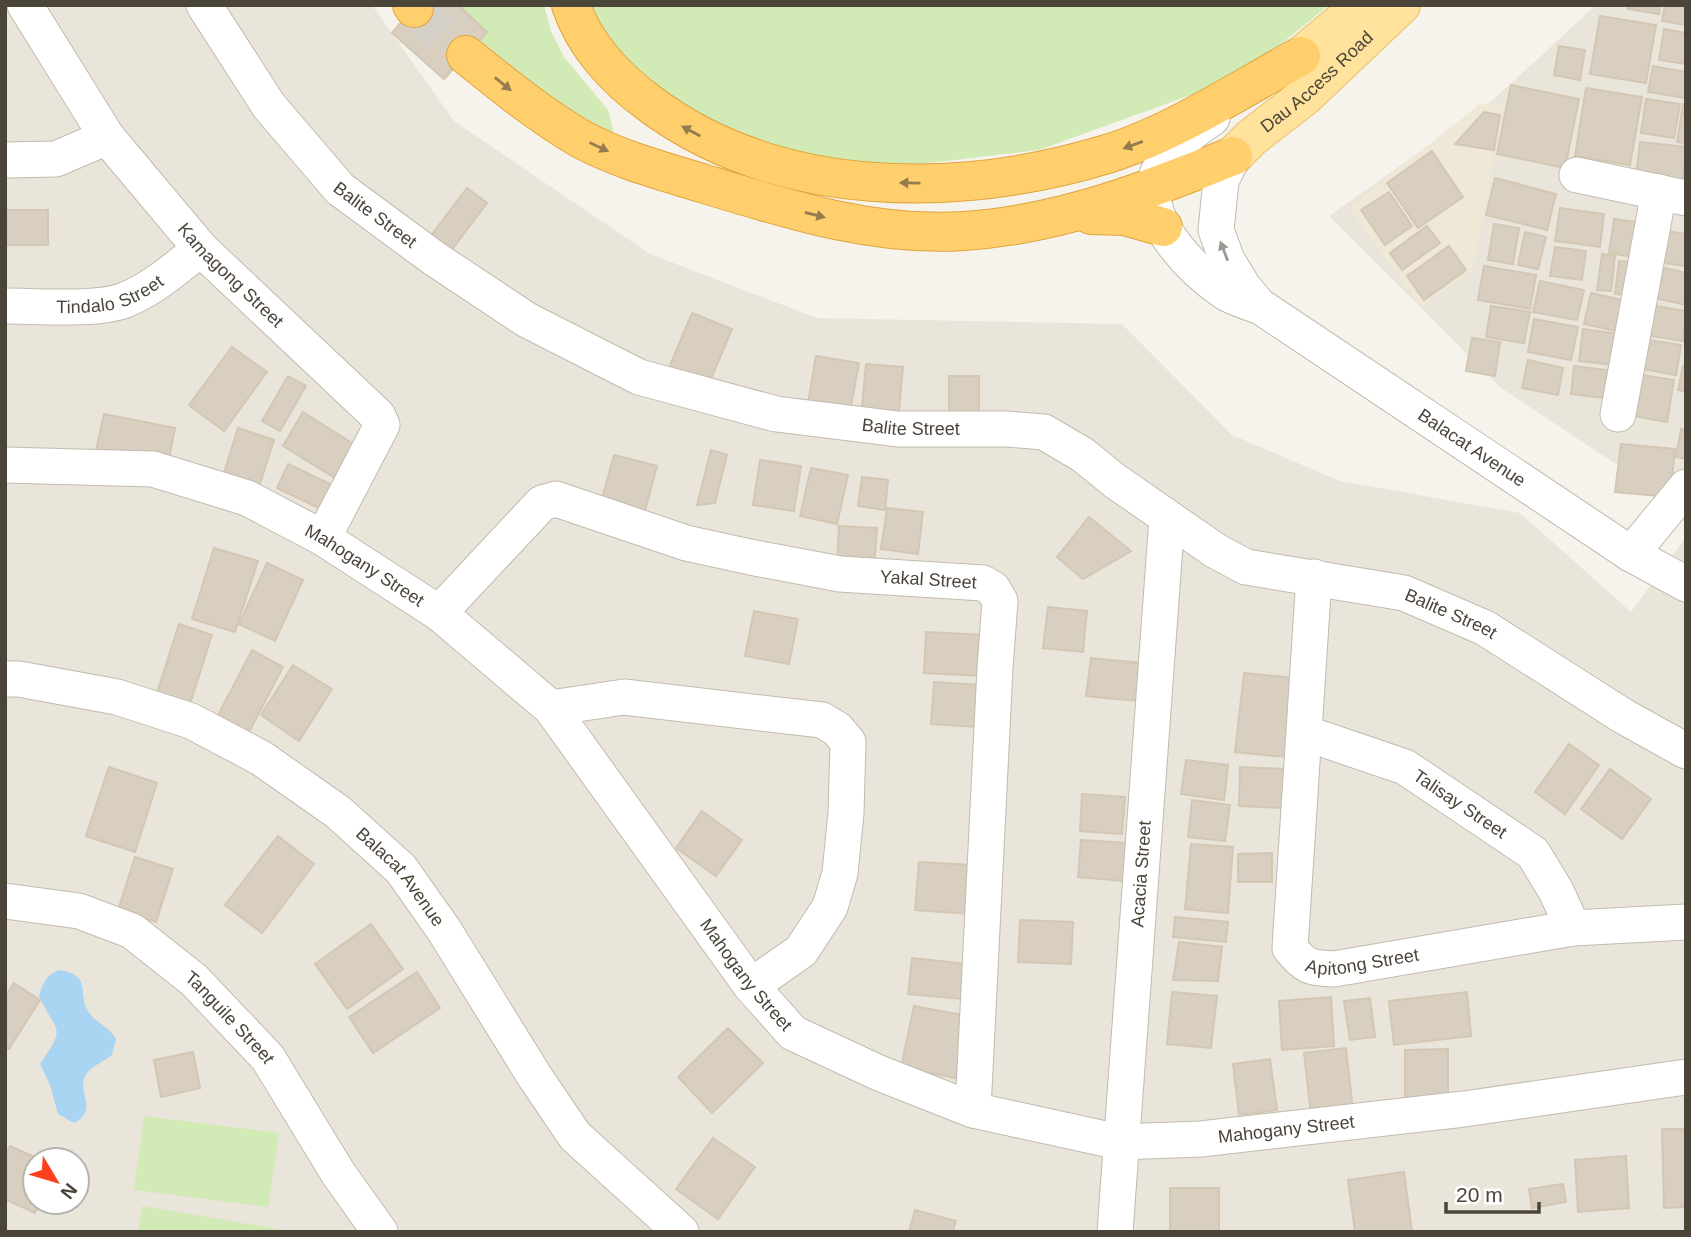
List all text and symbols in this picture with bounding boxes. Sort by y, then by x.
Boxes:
street label: Dau Access Road [1257,27,1377,137]
one-way arrow [494,76,511,91]
one-way arrow [681,125,701,136]
one-way arrow [1122,140,1143,151]
one-way arrow [589,141,609,153]
one-way arrow [898,177,920,189]
street label: Balite Street [330,178,421,252]
one-way arrow [805,210,827,221]
street label: Kamagong Street [174,219,287,331]
one-way arrow [1218,240,1229,261]
street label: Tindalo Street [56,271,167,317]
street label: Balacat Avenue [1414,405,1529,491]
street label: Balite Street [861,415,960,439]
street label: Mahogany Street [302,520,428,611]
street label: Yakal Street [879,567,977,593]
street label: Balite Street [1402,585,1500,643]
street label: Talisay Street [1410,766,1511,842]
street label: Acacia Street [1127,820,1155,928]
street label: Balacat Avenue [352,823,448,930]
street label: Mahogany Street [696,915,796,1035]
street label: Apitong Street [1303,945,1420,979]
street label: Tanguile Street [181,967,279,1067]
street label: Mahogany Street [1217,1112,1356,1147]
north arrow [21,1146,91,1216]
scale bar [1446,1170,1539,1214]
text: N [57,1179,82,1203]
text: 20 m [1456,1183,1503,1206]

